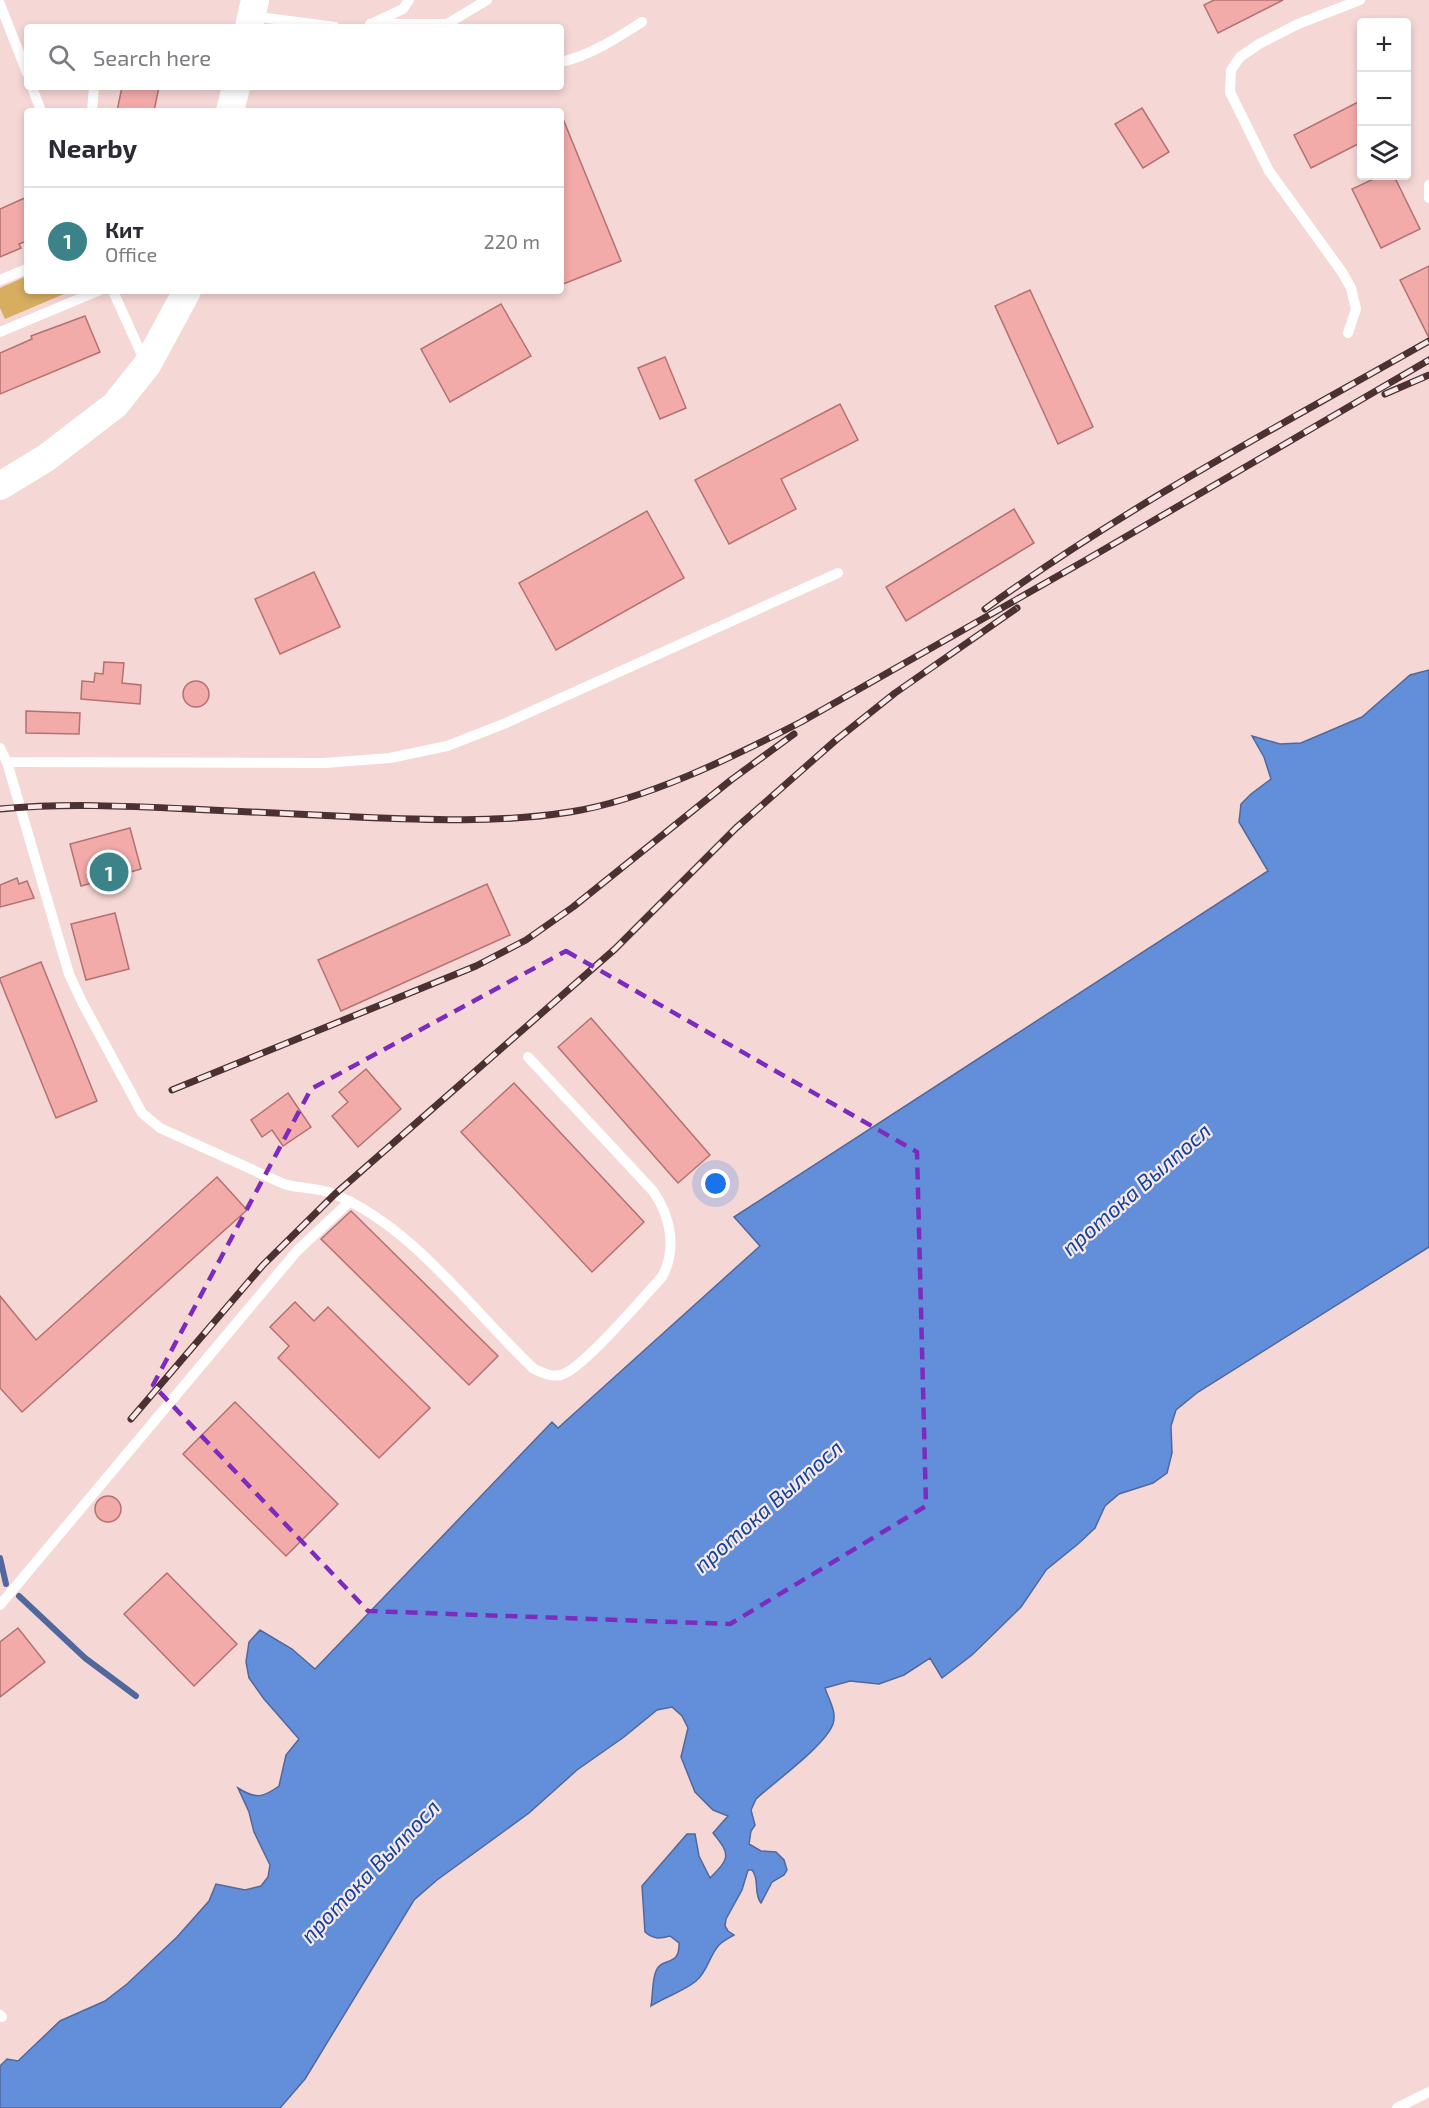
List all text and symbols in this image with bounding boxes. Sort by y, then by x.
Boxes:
map controls [1357,18,1411,180]
button: + [1357,18,1411,72]
search box [24,24,564,90]
icon: search [45,41,78,74]
text: Search here [93,44,211,70]
button: − [1357,72,1411,126]
button: layers [1357,126,1411,180]
text: Nearby [48,132,137,163]
text: Кит [105,216,144,242]
text: 1 [63,229,72,253]
text: 220 m [483,229,540,253]
text: Office [105,242,157,266]
pin: 1 [90,850,128,894]
water label: протока Вылпосл [1056,1116,1215,1260]
your location [701,1169,730,1198]
water label: протока Вылпосл [688,1433,847,1577]
water label: протока Вылпосл [294,1793,444,1947]

